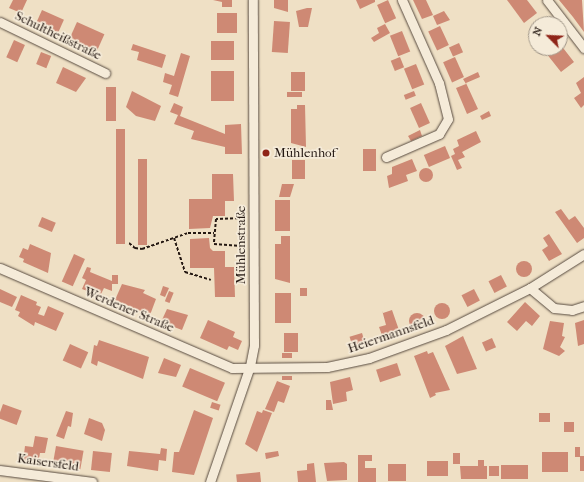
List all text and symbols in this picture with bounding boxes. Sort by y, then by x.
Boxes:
street label: Schultheißstraße [12,8,104,64]
north arrow [528,16,568,56]
text: N [530,25,545,38]
place label: Mühlenhof [274,145,336,161]
marker: Mühlenhof [261,148,271,158]
street label: Mühlenstraße [233,206,249,284]
street label: Werdener Straße [82,284,176,336]
street label: Heiermannsfeld [346,313,436,357]
street label: Kaisersfeld [16,451,80,475]

